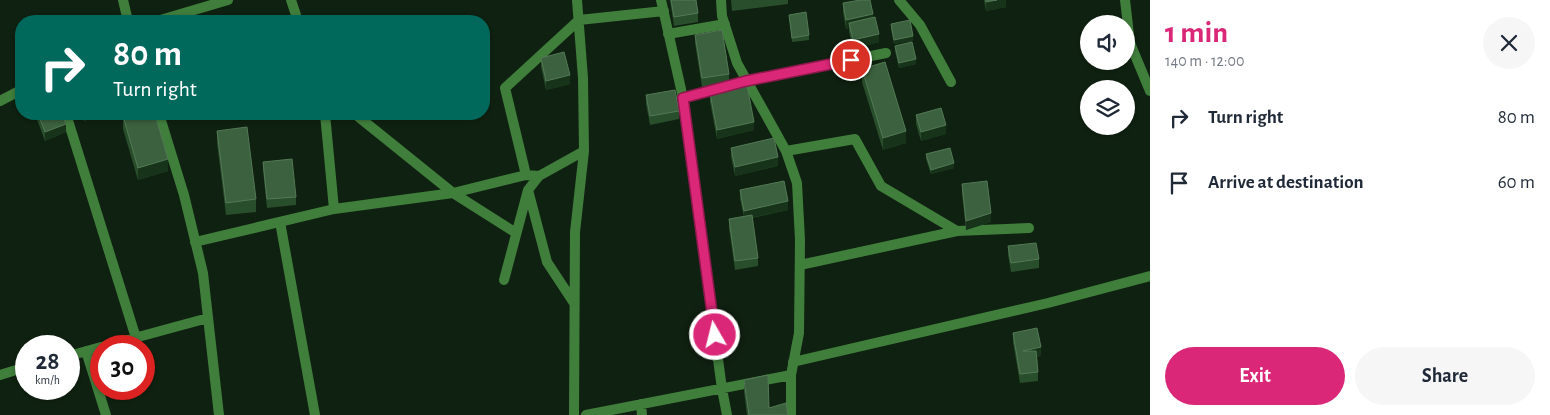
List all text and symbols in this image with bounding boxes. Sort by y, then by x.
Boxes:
map controls [1080,15,1135,135]
button: sound [1080,15,1135,70]
button: close [1483,17,1535,69]
text: 1 min [1165,18,1228,48]
icon: right [30,35,95,100]
text: 80 m [113,37,182,72]
pin [830,39,872,81]
icon: arrive [837,46,865,74]
text: 140 m · 12:00 [1165,53,1244,69]
text: Turn right [113,78,197,100]
button: layers [1080,80,1135,135]
icon: right [1165,104,1193,132]
text: Turn right [1208,108,1283,127]
text: 80 m [1498,108,1535,127]
icon: arrive [1165,169,1193,197]
text: Arrive at destination [1208,173,1364,192]
text: 60 m [1498,173,1535,192]
position arrow [688,308,740,360]
speed limit sign: 30 [90,335,155,400]
button: Exit [1165,347,1345,405]
button: Share [1355,347,1535,405]
text: 28 [35,349,60,374]
text: km/h [35,374,60,386]

